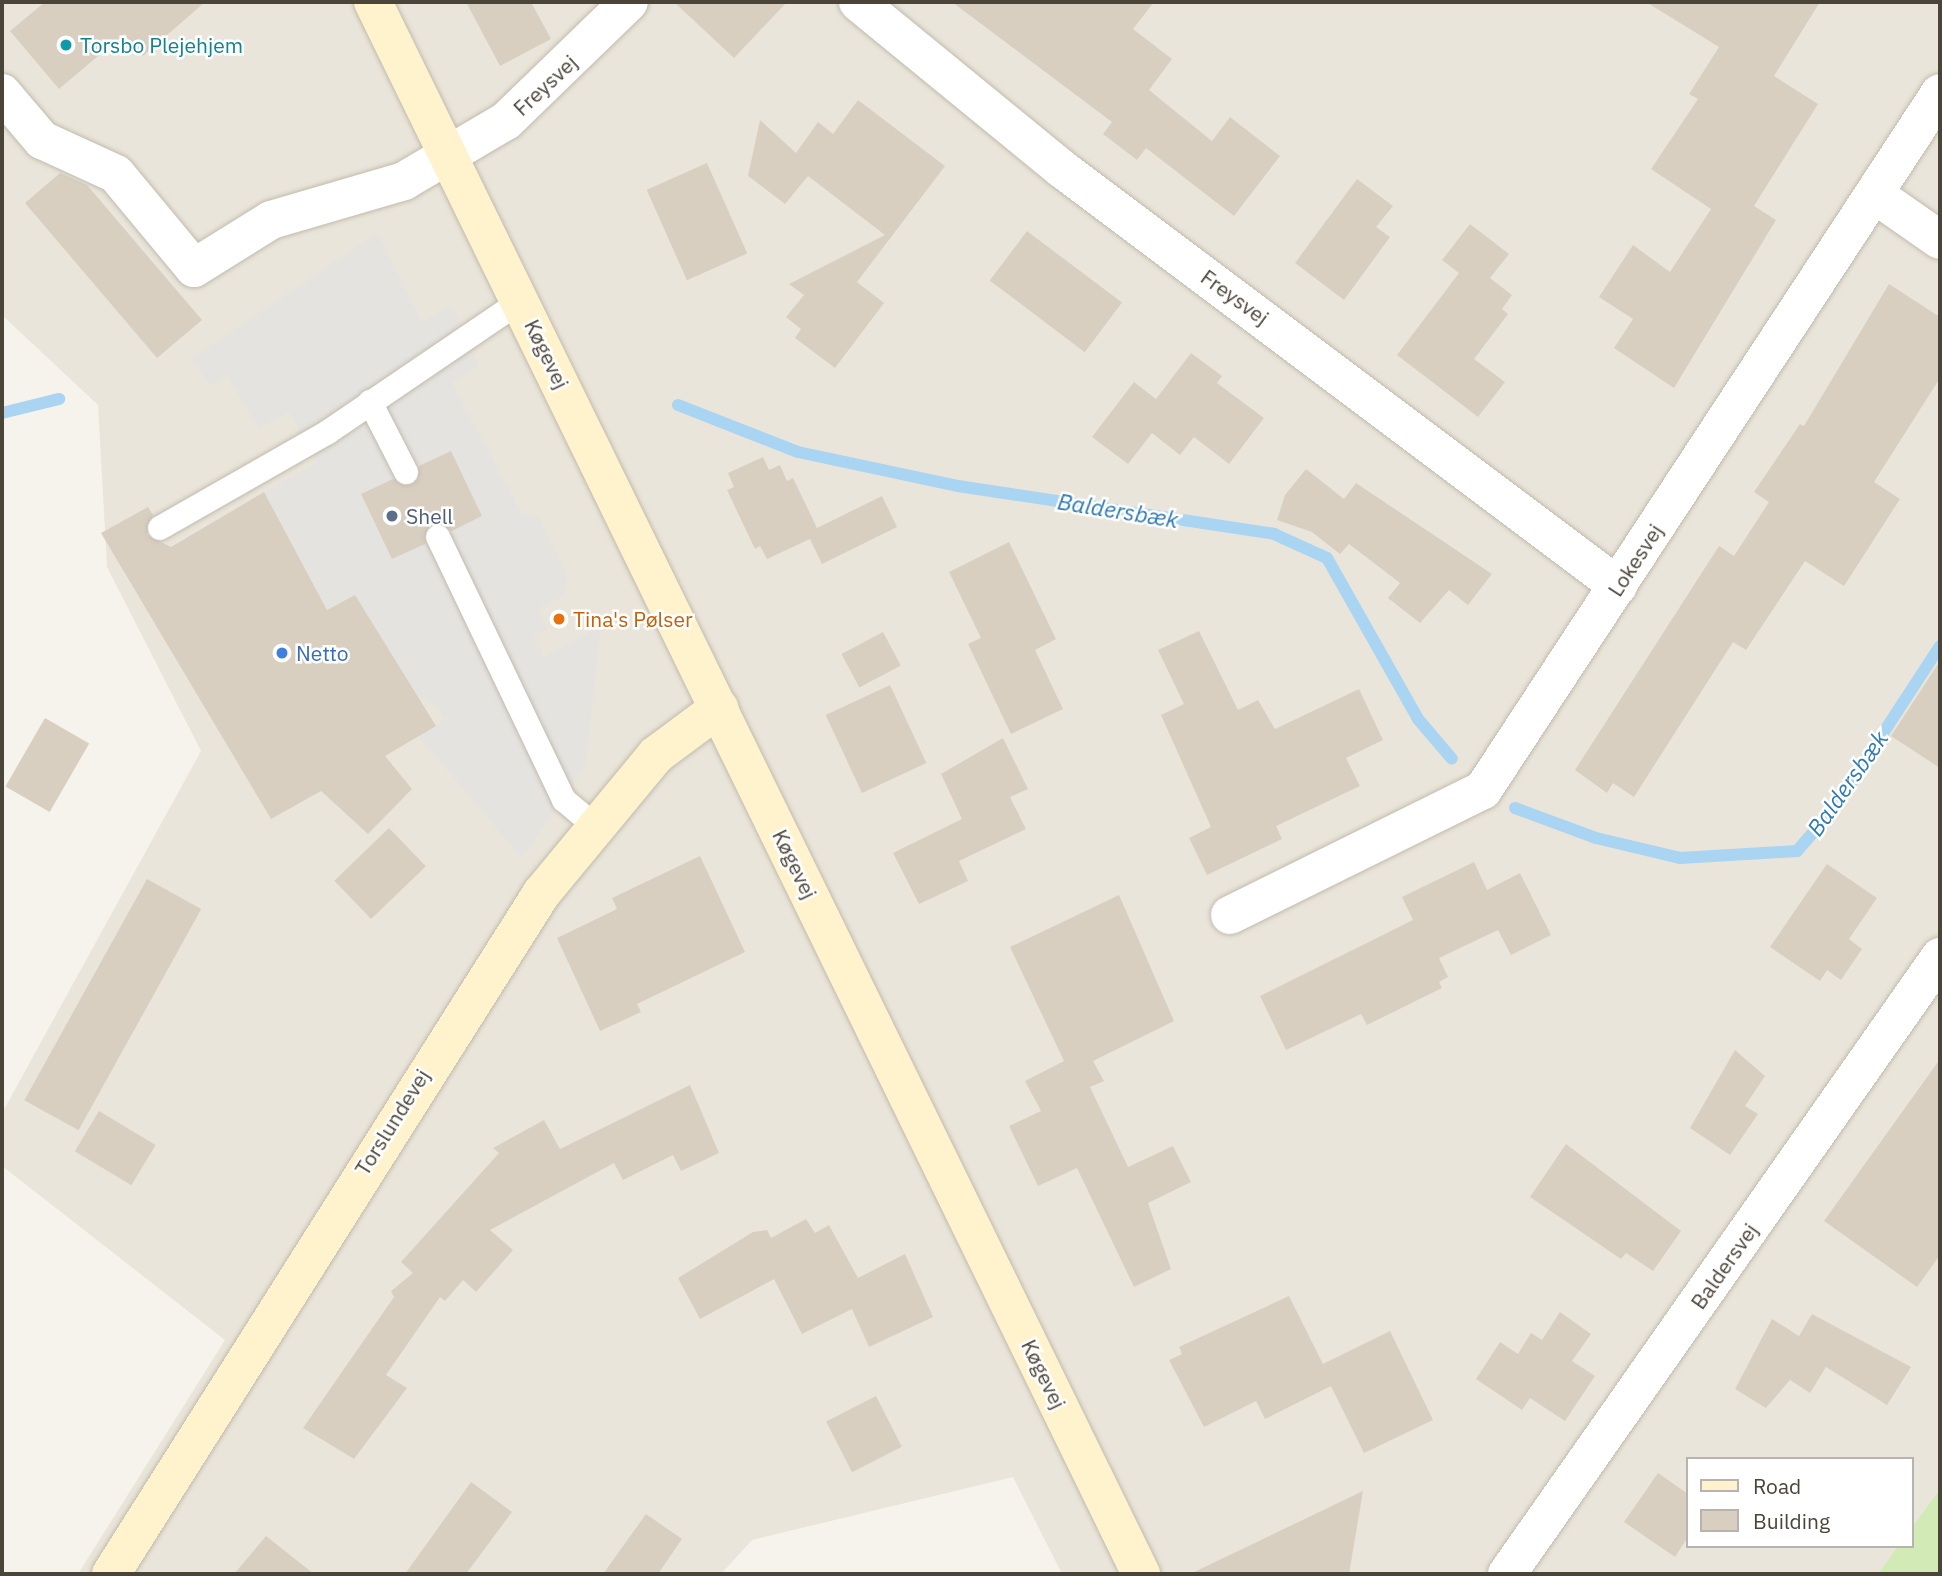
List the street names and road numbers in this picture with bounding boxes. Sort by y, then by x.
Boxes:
street label: Freysvej [508,49,582,121]
street label: Freysvej [1196,264,1274,330]
street label: Køgevej [519,315,575,393]
street label: Lokesvej [1602,519,1668,601]
street label: Køgevej [767,825,823,903]
street label: Torslundevej [349,1064,435,1180]
street label: Baldersvej [1685,1218,1763,1314]
street label: Køgevej [1016,1335,1072,1413]

